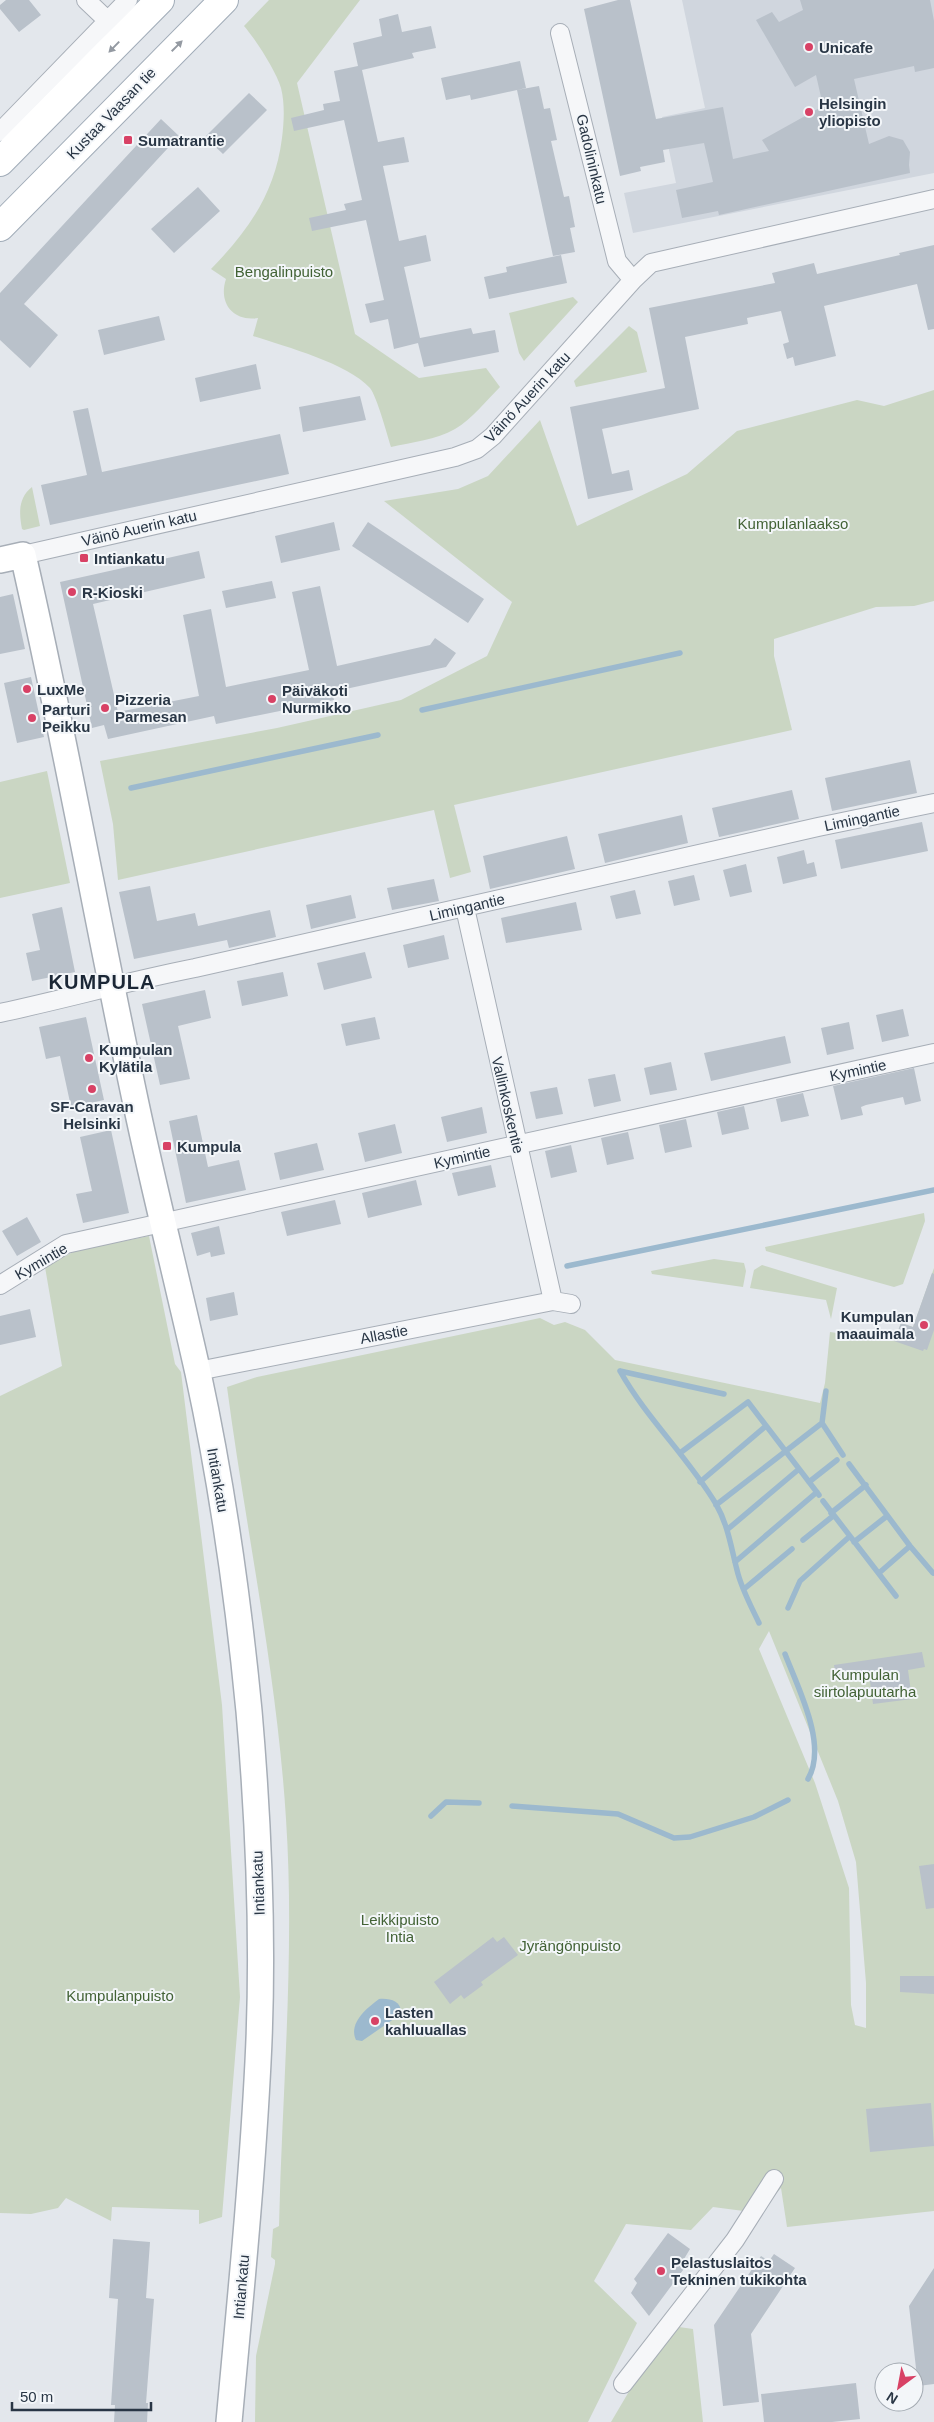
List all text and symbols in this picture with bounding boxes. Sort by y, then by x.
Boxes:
place label: Unicafe [819,39,873,56]
one-way arrow [171,40,183,52]
one-way arrow [108,41,120,53]
marker: Unicafe [803,41,815,53]
street label: Kustaa Vaasan tie [63,64,159,162]
place label: Helsingin yliopisto [819,95,887,129]
marker: Helsingin yliopisto [803,106,815,118]
street label: Gadolininkatu [573,112,611,206]
place label: Sumatrantie [138,132,225,149]
marker: Sumatrantie [122,134,134,146]
park label: Bengalinpuisto [235,263,333,280]
street label: Väinö Auerin katu [481,348,573,446]
street label: Väinö Auerin katu [80,506,198,550]
park label: Kumpulanlaakso [738,515,848,532]
place label: Intiankatu [94,550,165,567]
marker: Intiankatu [78,552,90,564]
place label: R-Kioski [82,584,143,601]
marker: R-Kioski [66,586,78,598]
place label: LuxMe [37,681,85,698]
place label: Päiväkoti Nurmikko [282,682,351,716]
marker: LuxMe [21,683,33,695]
place label: Pizzeria Parmesan [115,691,187,725]
marker: Päiväkoti Nurmikko [266,693,278,705]
place label: Parturi Peikku [42,701,90,735]
marker: Pizzeria Parmesan [99,702,111,714]
marker: Parturi Peikku [26,712,38,724]
street label: Limingantie [823,802,901,834]
street label: Limingantie [428,890,506,924]
district label: KUMPULA [49,971,156,993]
place label: Kumpulan Kylätila [99,1041,172,1075]
marker: Kumpulan Kylätila [83,1052,95,1064]
street label: Vallinkoskentie [489,1055,527,1155]
street label: Kymintie [828,1056,888,1084]
marker: SF-Caravan Helsinki [86,1083,98,1095]
place label: SF-Caravan Helsinki [50,1098,134,1132]
place label: Kumpula [177,1138,242,1155]
marker: Kumpula [161,1140,173,1152]
street label: Kymintie [432,1142,492,1172]
street label: Kymintie [12,1239,70,1283]
place label: Kumpulan maauimala [836,1308,915,1342]
marker: Kumpulan maauimala [918,1319,930,1331]
street label: Allastie [359,1321,409,1347]
street label: Intiankatu [204,1446,232,1514]
park label: Kumpulan siirtolapuutarha [814,1666,917,1700]
street label: Intiankatu [248,1850,268,1916]
park label: Leikkipuisto Intia [361,1911,439,1945]
park label: Jyrängönpuisto [519,1937,621,1954]
park label: Kumpulanpuisto [66,1987,174,2004]
place label: Lasten kahluuallas [385,2004,467,2038]
marker: Lasten kahluuallas [369,2015,381,2027]
street label: Intiankatu [230,2254,252,2320]
place label: Pelastuslaitos Tekninen tukikohta [671,2254,807,2288]
marker: Pelastuslaitos Tekninen tukikohta [655,2265,667,2277]
north arrow [874,2362,924,2412]
scale bar [12,2380,151,2412]
text: 50 m [20,2388,53,2405]
text: N [884,2389,901,2407]

